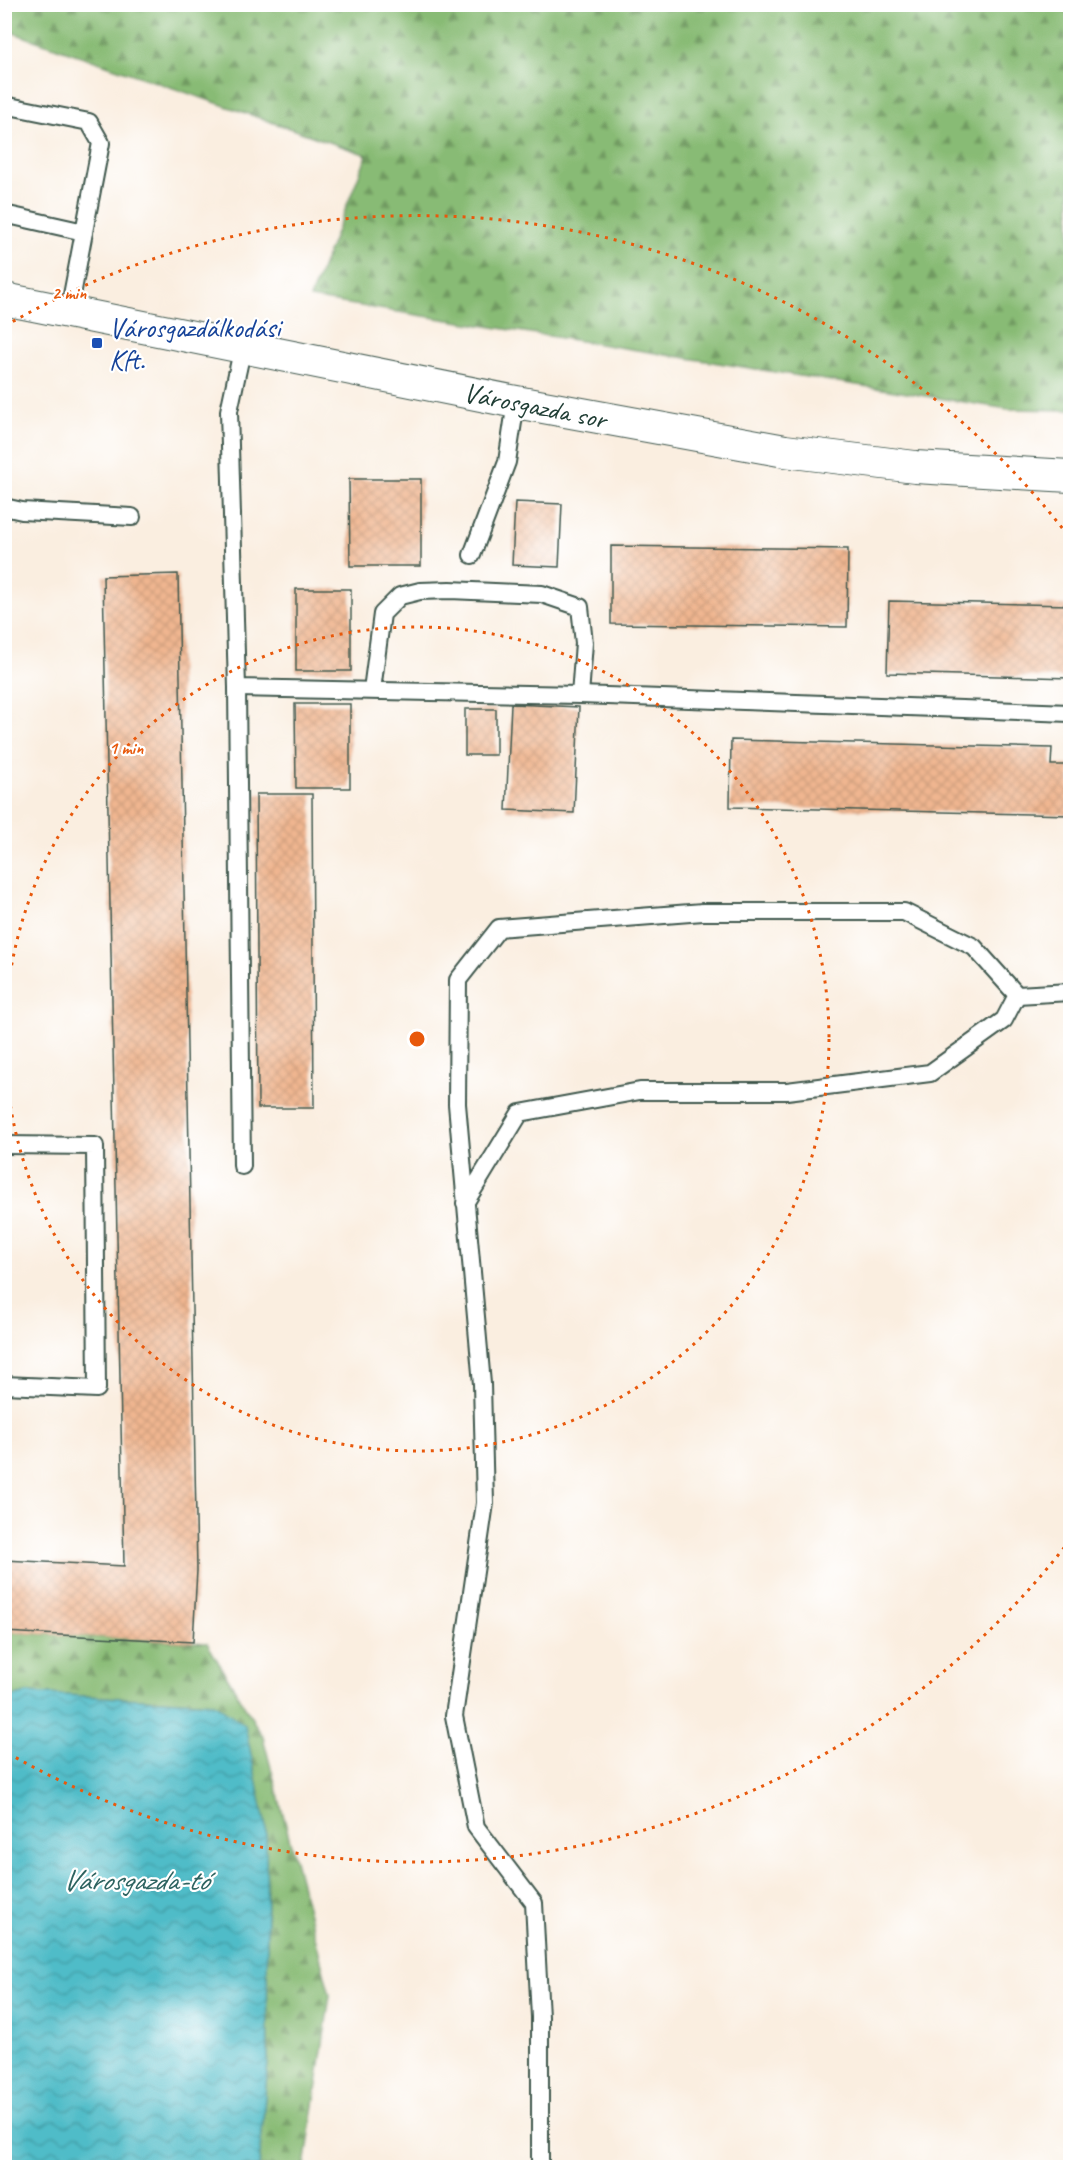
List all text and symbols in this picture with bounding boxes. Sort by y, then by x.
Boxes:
text: 2 min [52,282,87,304]
place label: Városgazdálkodási Kft. [109,310,284,377]
marker: Városgazdálkodási Kft. [90,336,104,350]
street label: Városgazda sor [461,375,612,437]
text: 1 min [109,737,144,759]
centre of rings [407,1029,427,1049]
water label: Városgazda-tó [62,1861,216,1899]

